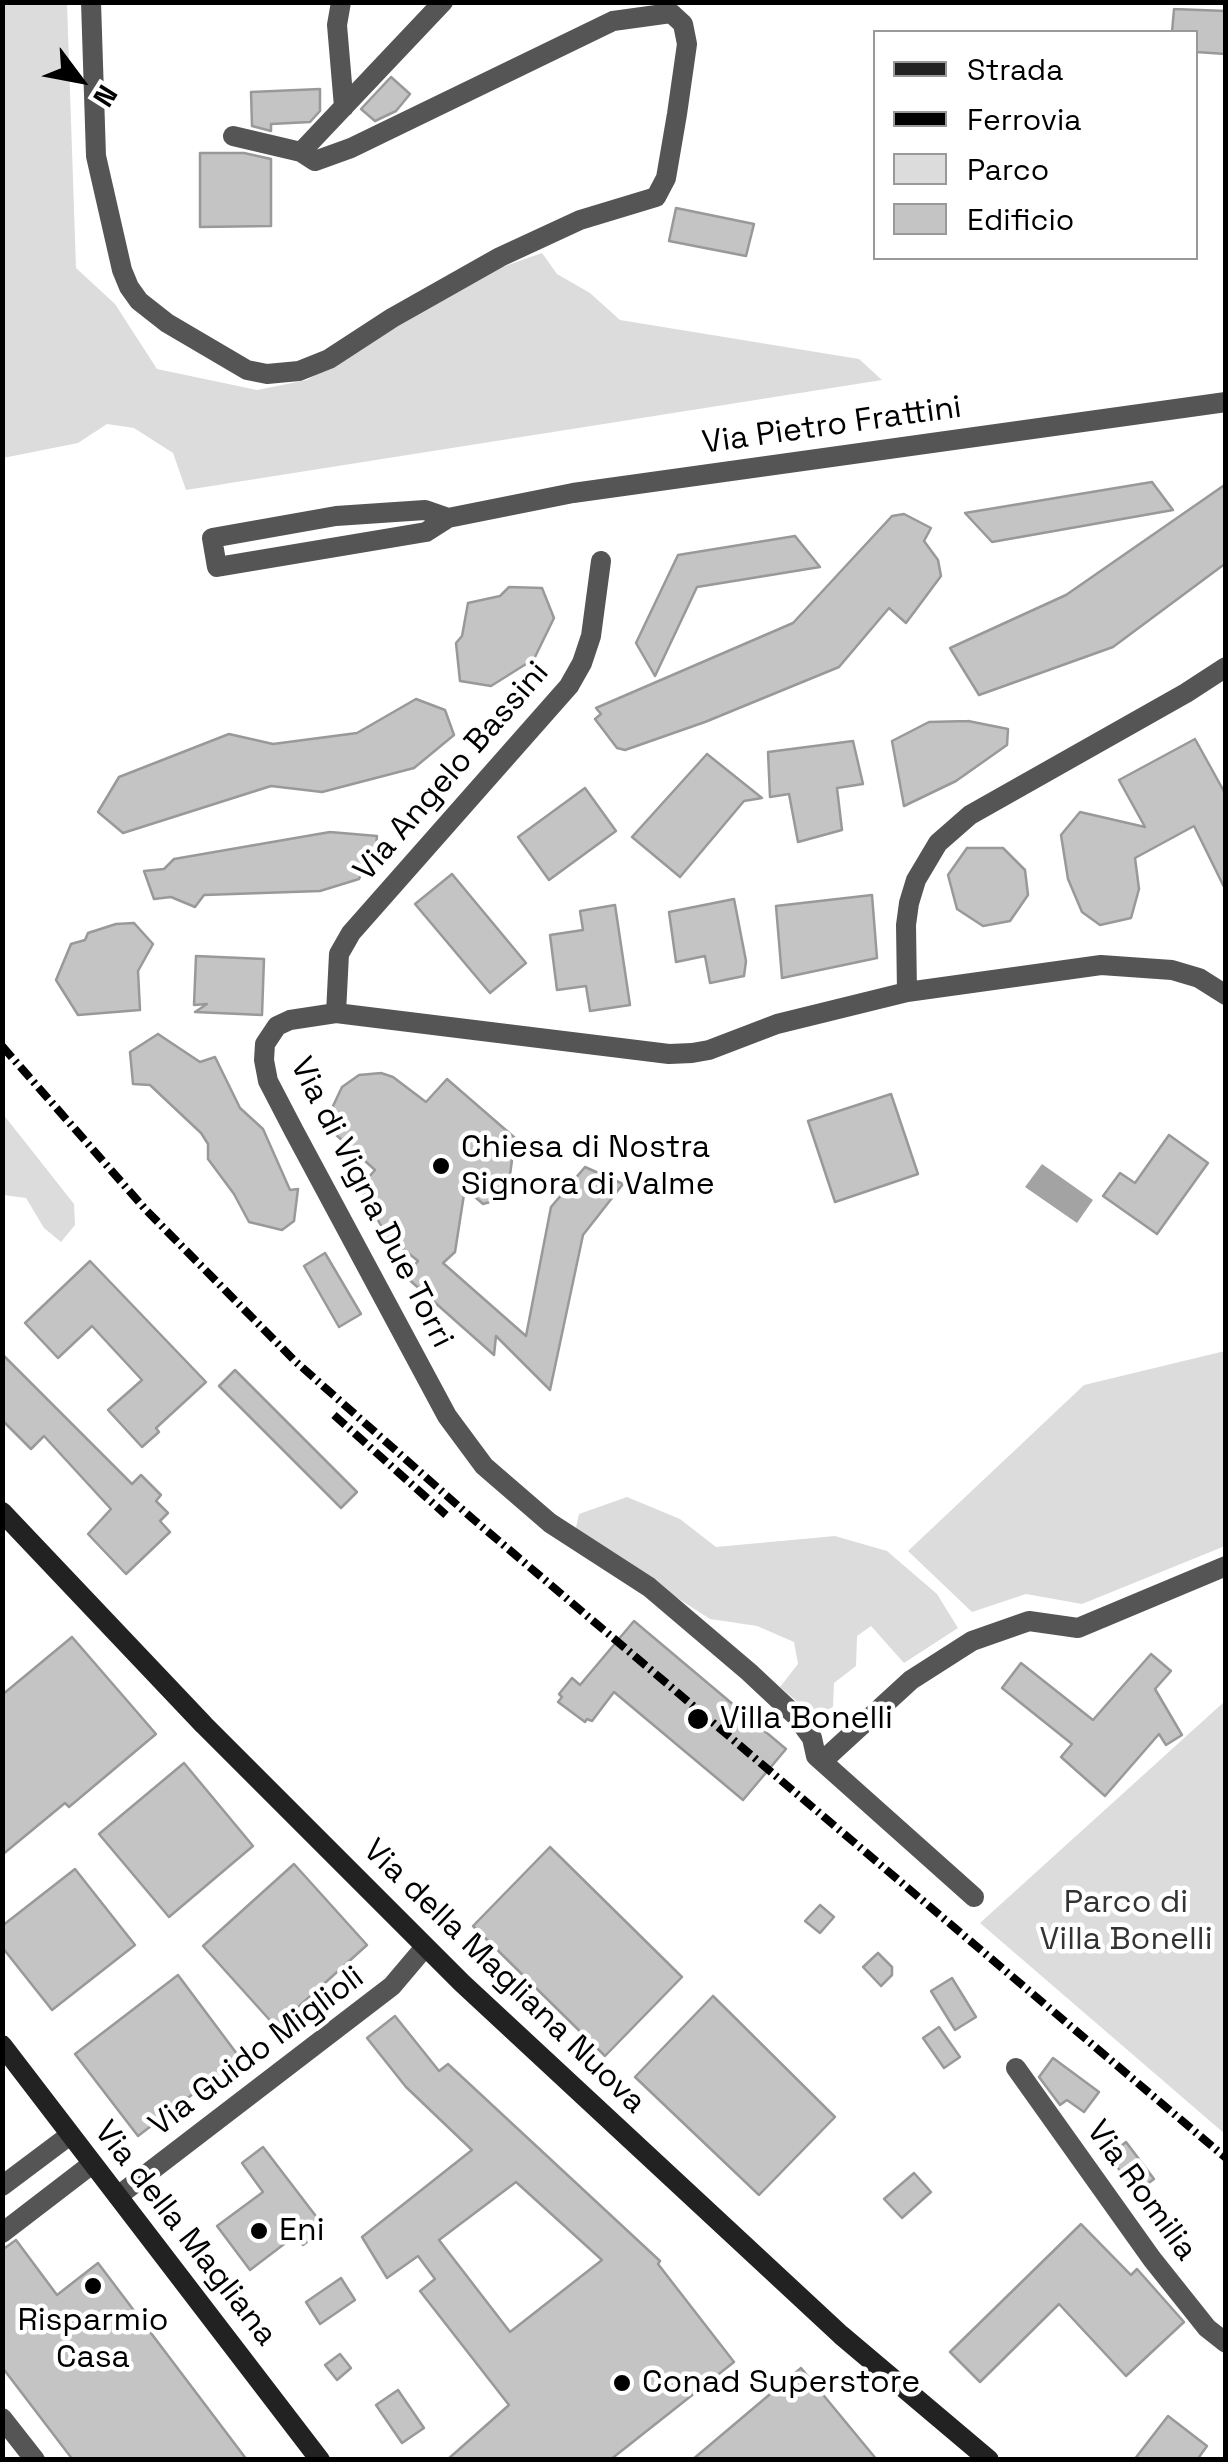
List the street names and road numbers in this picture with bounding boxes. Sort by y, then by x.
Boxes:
street label: Via Pietro Frattini [700,389,964,463]
street label: Via Angelo Bassini [346,655,558,889]
street label: Via di Vigna Due Torri [281,1051,461,1355]
street label: Via della Magliana Nuova [355,1832,653,2122]
street label: Via Guido Miglioli [142,1959,372,2145]
street label: Via della Magliana [85,2114,285,2354]
street label: Via Romilia [1077,2114,1205,2268]

